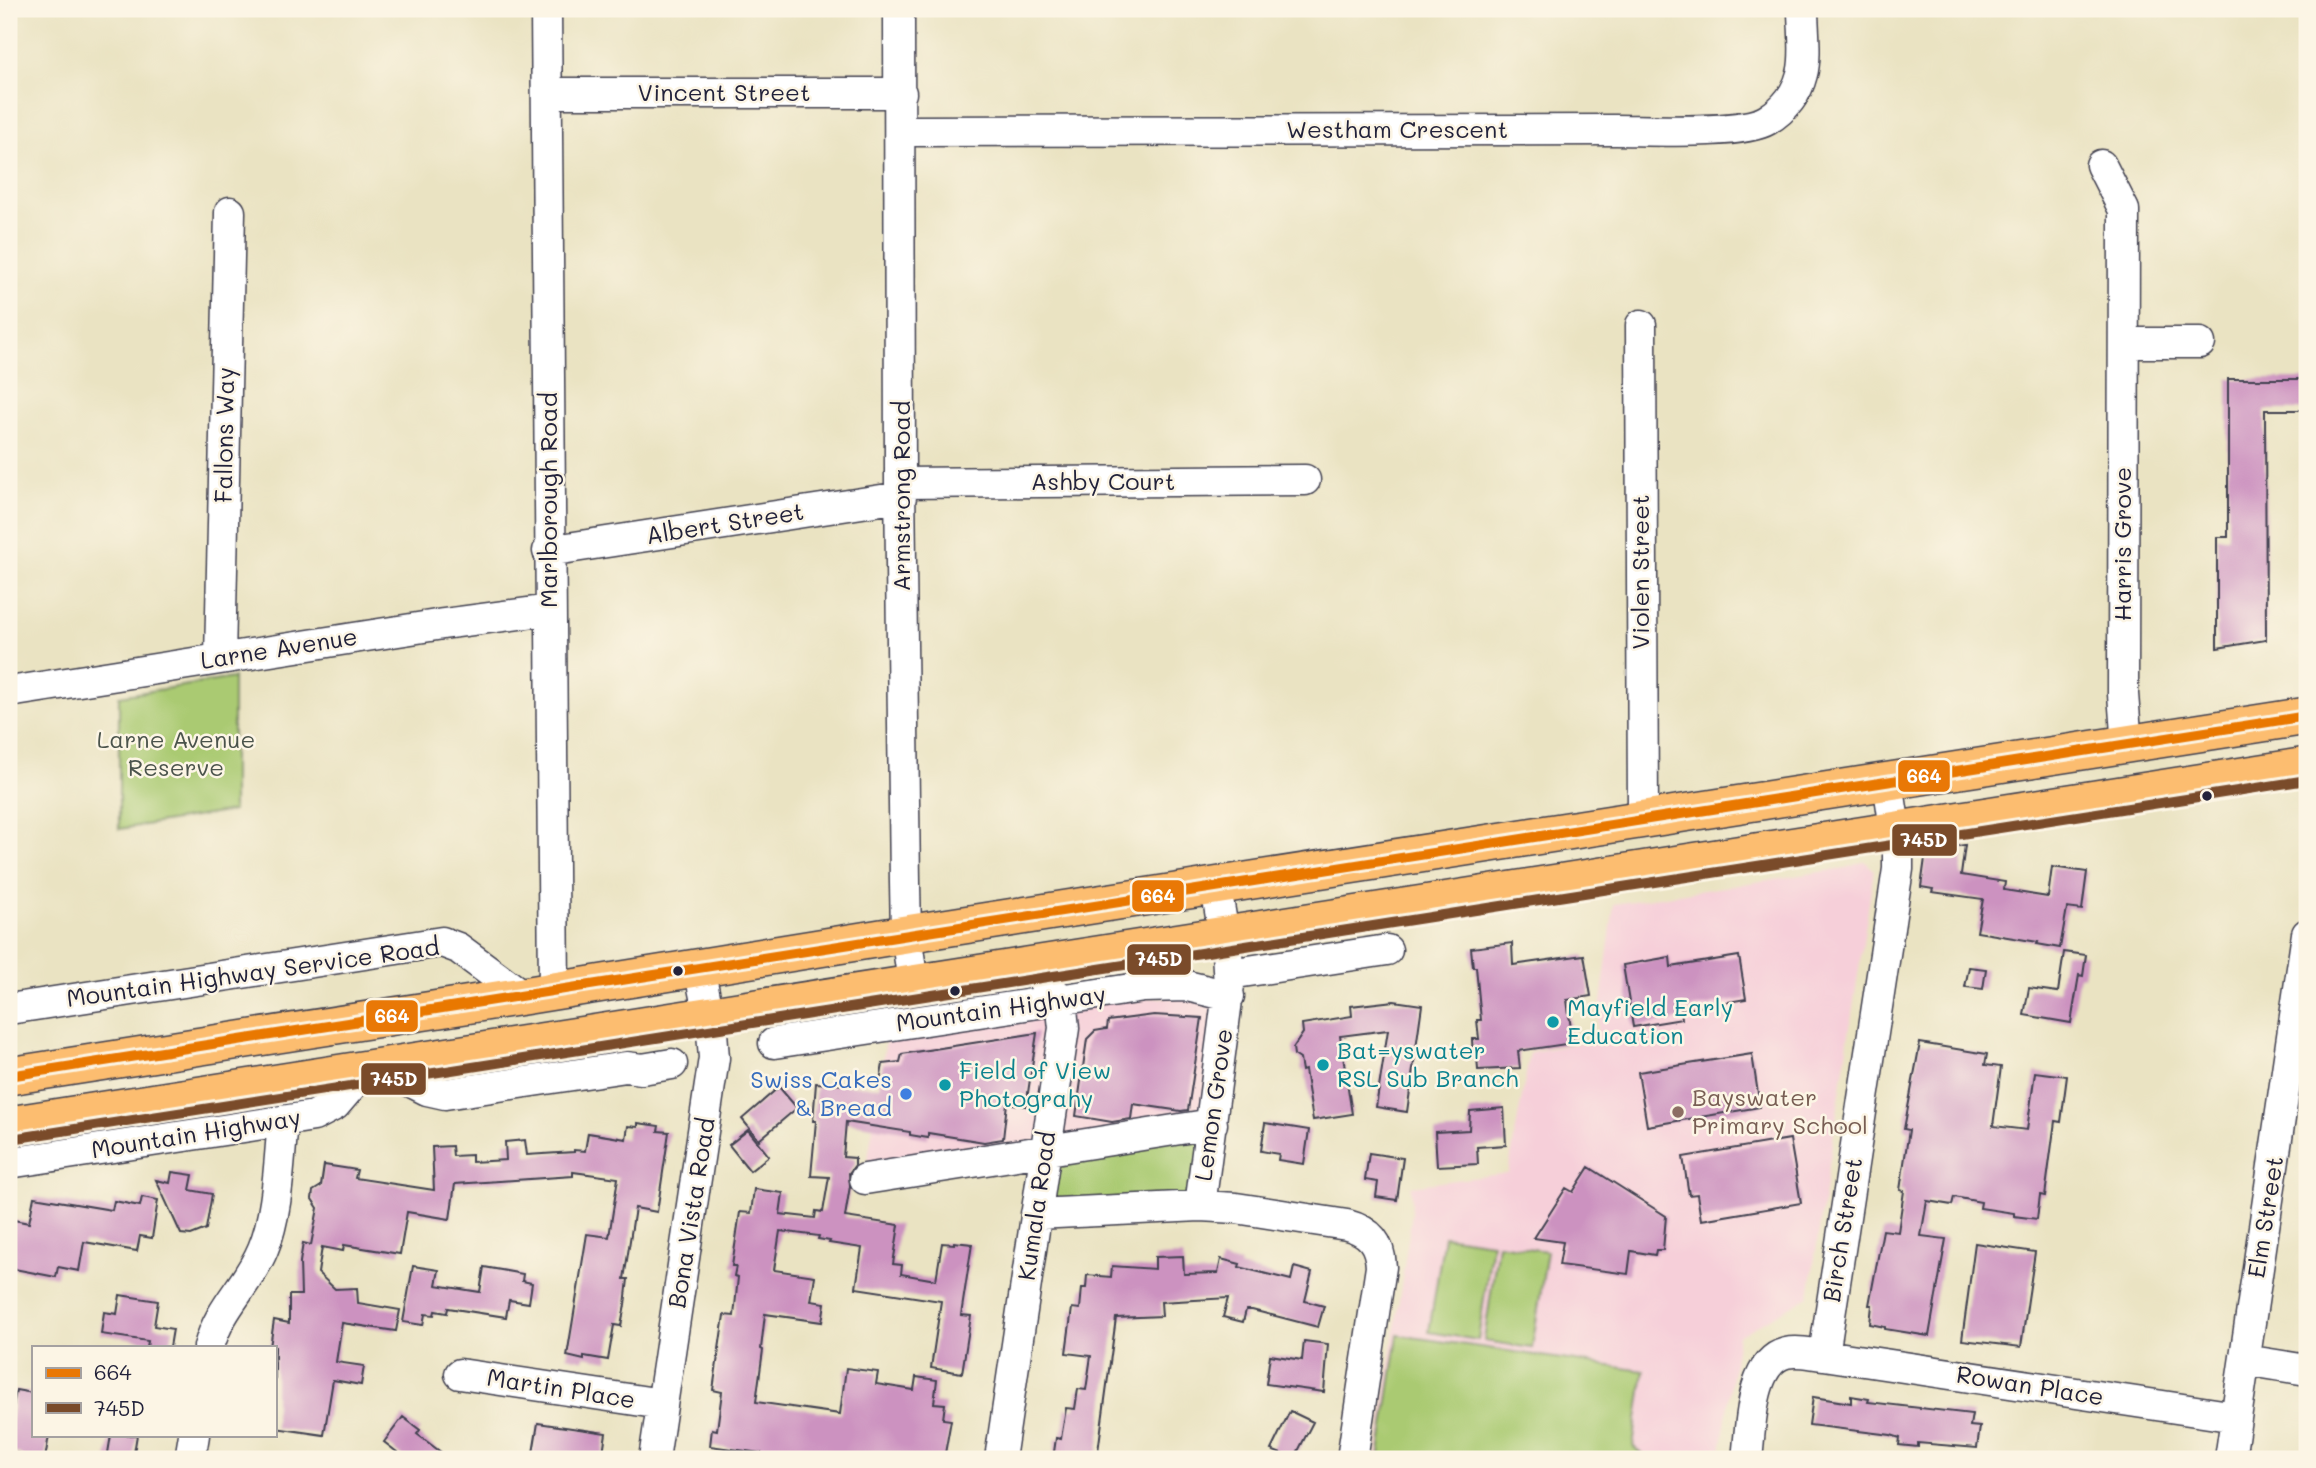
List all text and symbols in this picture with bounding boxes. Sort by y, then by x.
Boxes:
street label: Vincent Street [638,76,810,107]
street label: Westham Crescent [1286,113,1508,144]
street label: Fallons Way [207,367,240,503]
street label: Marlborough Road [532,392,563,608]
street label: Armstrong Road [885,401,916,591]
street label: Ashby Court [1031,465,1175,496]
street label: Harris Grove [2106,467,2137,621]
street label: Violen Street [1624,494,1655,650]
street label: Albert Street [644,495,806,550]
street label: Larne Avenue [198,620,359,675]
park label: Larne Avenue Reserve [97,723,255,782]
line badge: 664 [1897,759,1951,793]
text: 664 [1906,763,1942,788]
unlabelled marker [2200,789,2214,803]
line badge: 745D [1891,823,1958,857]
text: 745D [1900,827,1948,852]
line badge: 664 [1131,879,1185,913]
text: 664 [1140,883,1176,908]
street label: Mountain Highway Service Road [64,930,441,1013]
line badge: 745D [1126,943,1192,976]
text: 745D [1135,946,1183,971]
unlabelled marker [671,964,685,978]
street label: Mountain Highway [894,977,1108,1038]
unlabelled marker [948,984,962,998]
place label: Mayfield Early Education [1567,991,1733,1050]
line badge: 664 [365,999,419,1033]
text: 664 [374,1003,410,1028]
marker: Mayfield Early Education [1545,1014,1561,1030]
street label: Lemon Grove [1186,1027,1239,1183]
place label: Bat=yswater RSL Sub Branch [1337,1034,1519,1093]
place label: Field of View Photograhy [959,1054,1111,1113]
marker: Bat=yswater RSL Sub Branch [1315,1057,1331,1073]
line badge: 745D [360,1062,427,1096]
place label: Swiss Cakes & Bread [750,1063,892,1122]
text: 745D [370,1066,418,1091]
marker: Field of View Photograhy [937,1077,953,1093]
place label: Bayswater Primary School [1692,1081,1868,1140]
marker: Swiss Cakes & Bread [898,1086,914,1102]
street label: Mountain Highway [89,1101,303,1164]
marker: Bayswater Primary School [1670,1104,1686,1120]
street label: Bona Vista Road [660,1115,721,1310]
street label: Kumala Road [1010,1129,1061,1282]
street label: Elm Street [2240,1154,2289,1280]
street label: Birch Street [1815,1155,1868,1304]
legend [32,1346,276,1436]
text: 664 [94,1358,132,1385]
street label: Rowan Place [1954,1358,2106,1411]
street label: Martin Place [485,1361,638,1415]
text: 745D [94,1394,145,1421]

